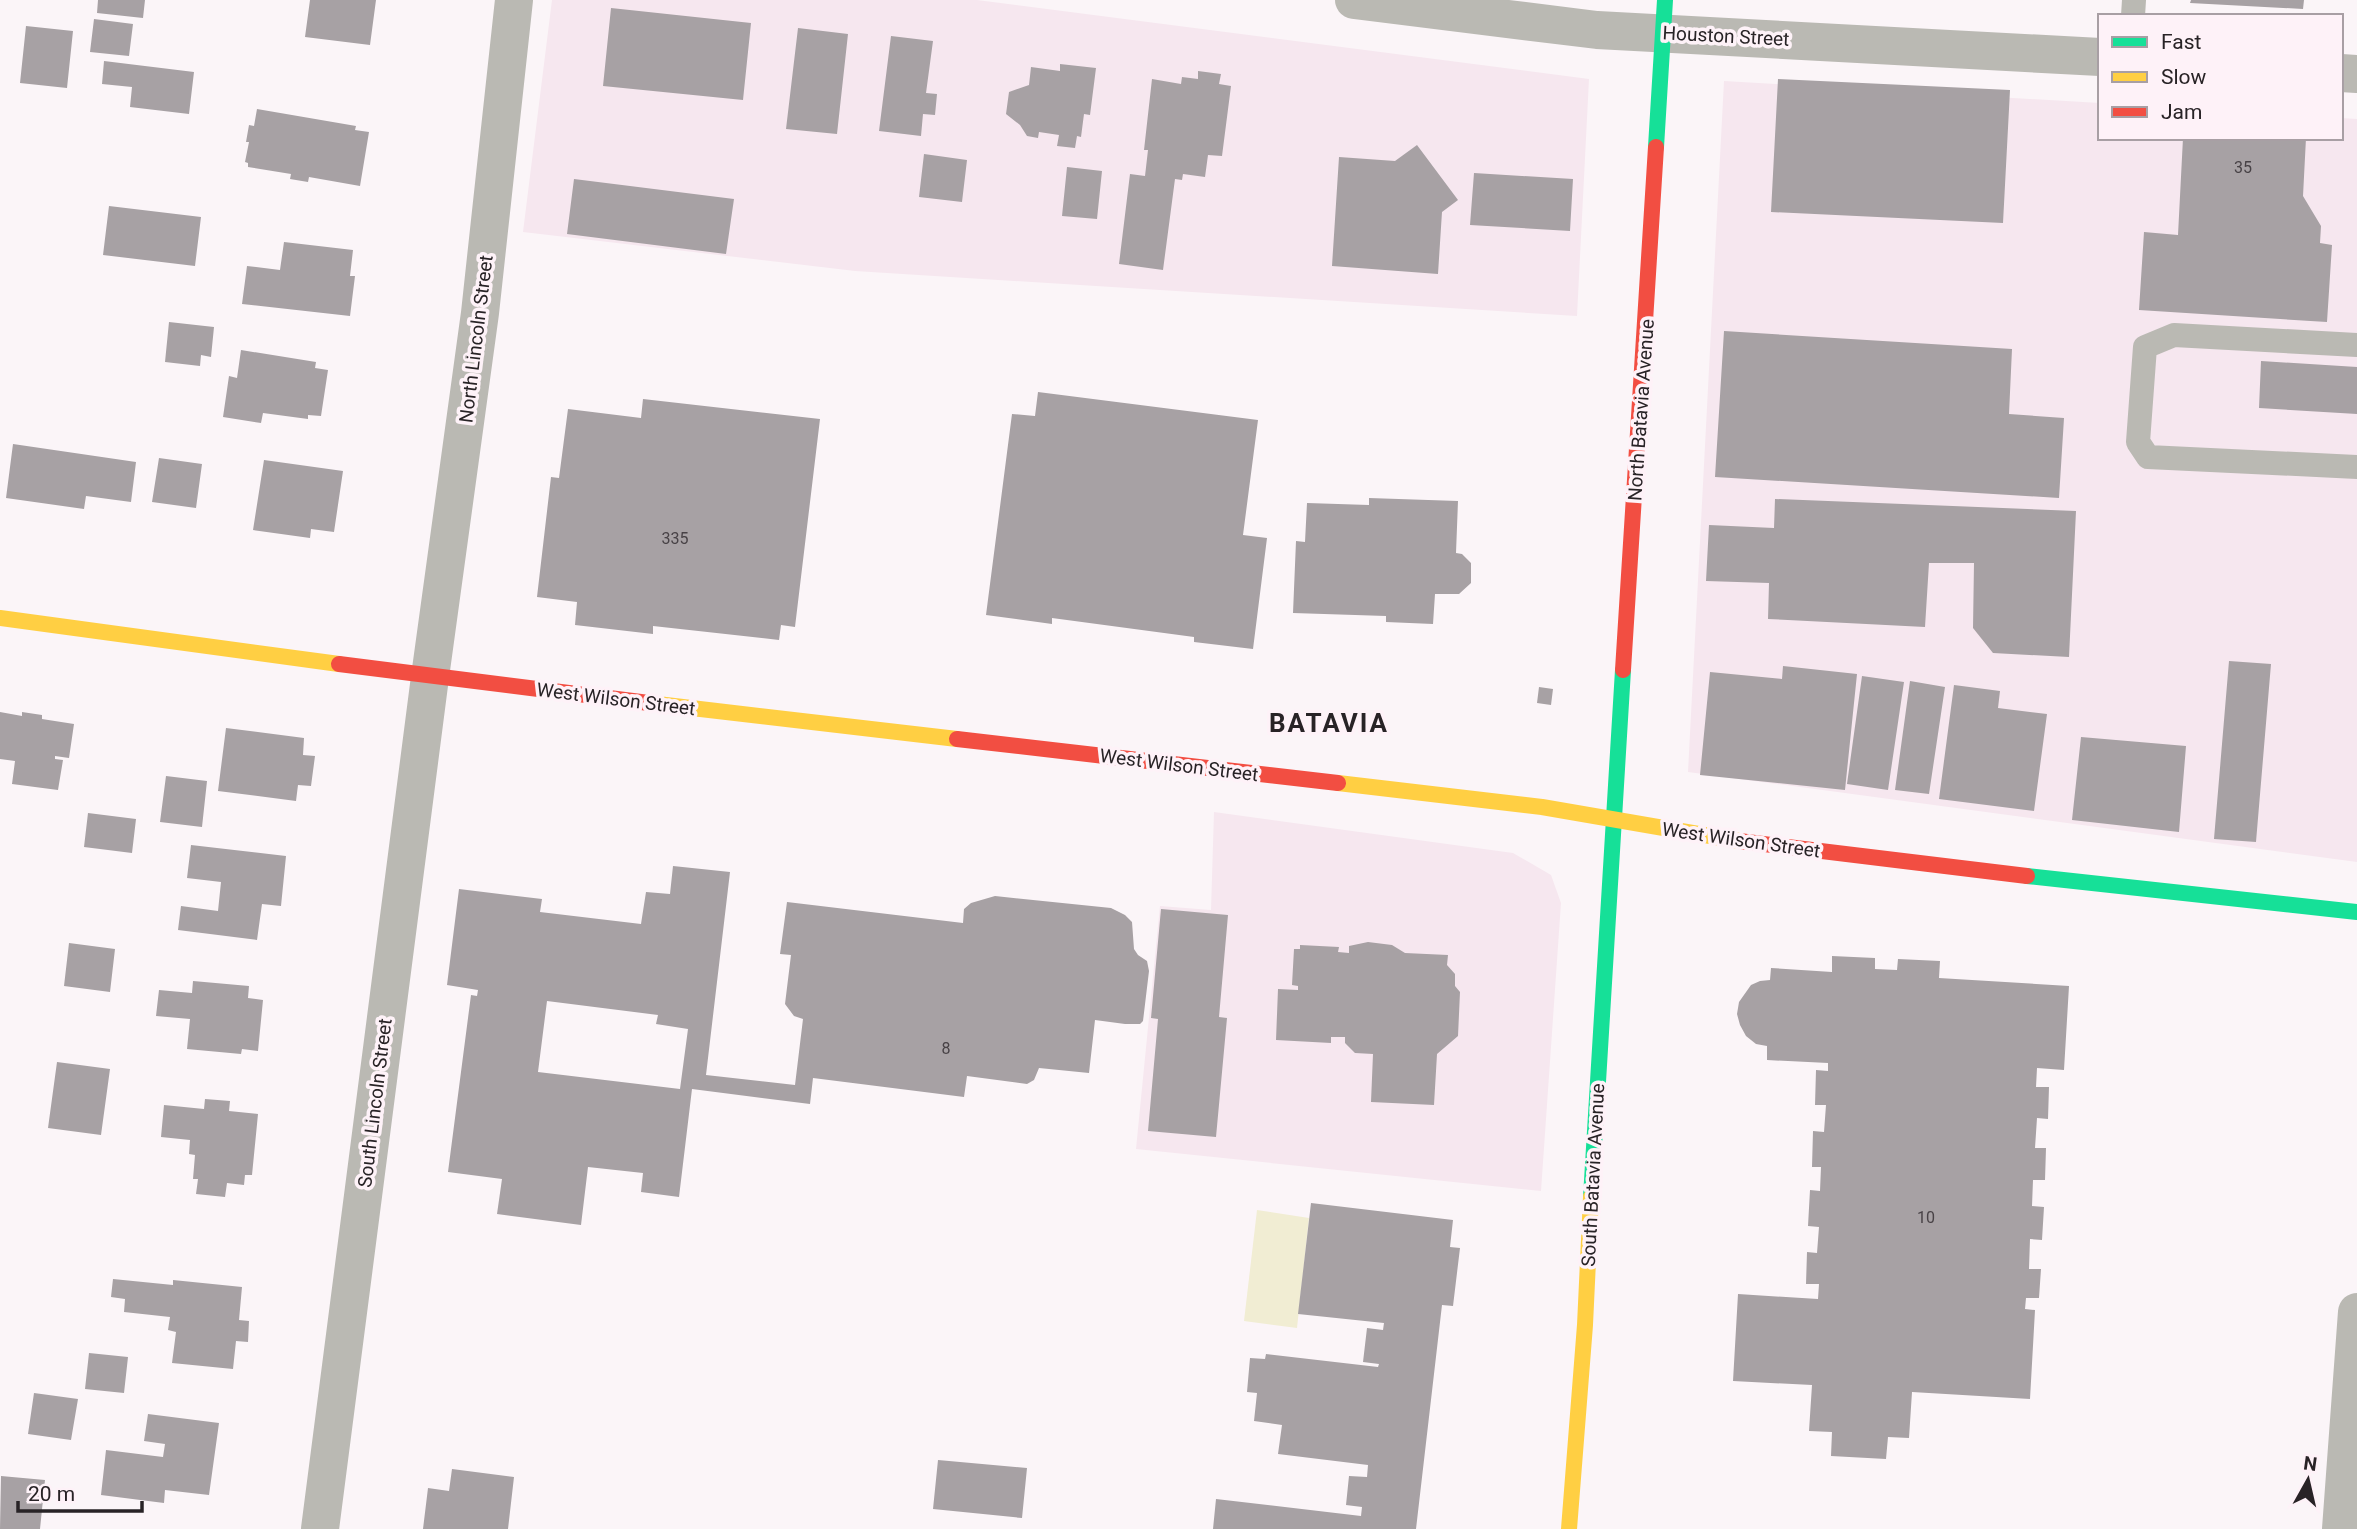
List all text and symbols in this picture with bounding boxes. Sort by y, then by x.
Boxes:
legend [2098,14,2343,140]
street label: Houston Street [1662,21,1790,51]
text: Fast [2161,30,2202,54]
text: Slow [2161,65,2207,89]
text: Jam [2161,100,2202,124]
house number: 35 [2234,158,2252,177]
street label: North Lincoln Street [454,254,498,424]
street label: North Batavia Avenue [1623,318,1659,502]
house number: 335 [662,529,688,548]
street label: West Wilson Street [535,678,697,720]
district label: BATAVIA [1269,708,1389,738]
street label: West Wilson Street [1098,744,1260,786]
street label: West Wilson Street [1660,818,1822,862]
street label: South Lincoln Street [353,1017,397,1189]
house number: 8 [942,1039,951,1058]
street label: South Batavia Avenue [1577,1083,1609,1267]
house number: 10 [1917,1208,1935,1227]
north arrow [2273,1445,2343,1515]
text: N [2302,1451,2319,1476]
scale bar [18,1470,142,1514]
text: 20 m [28,1482,75,1506]

